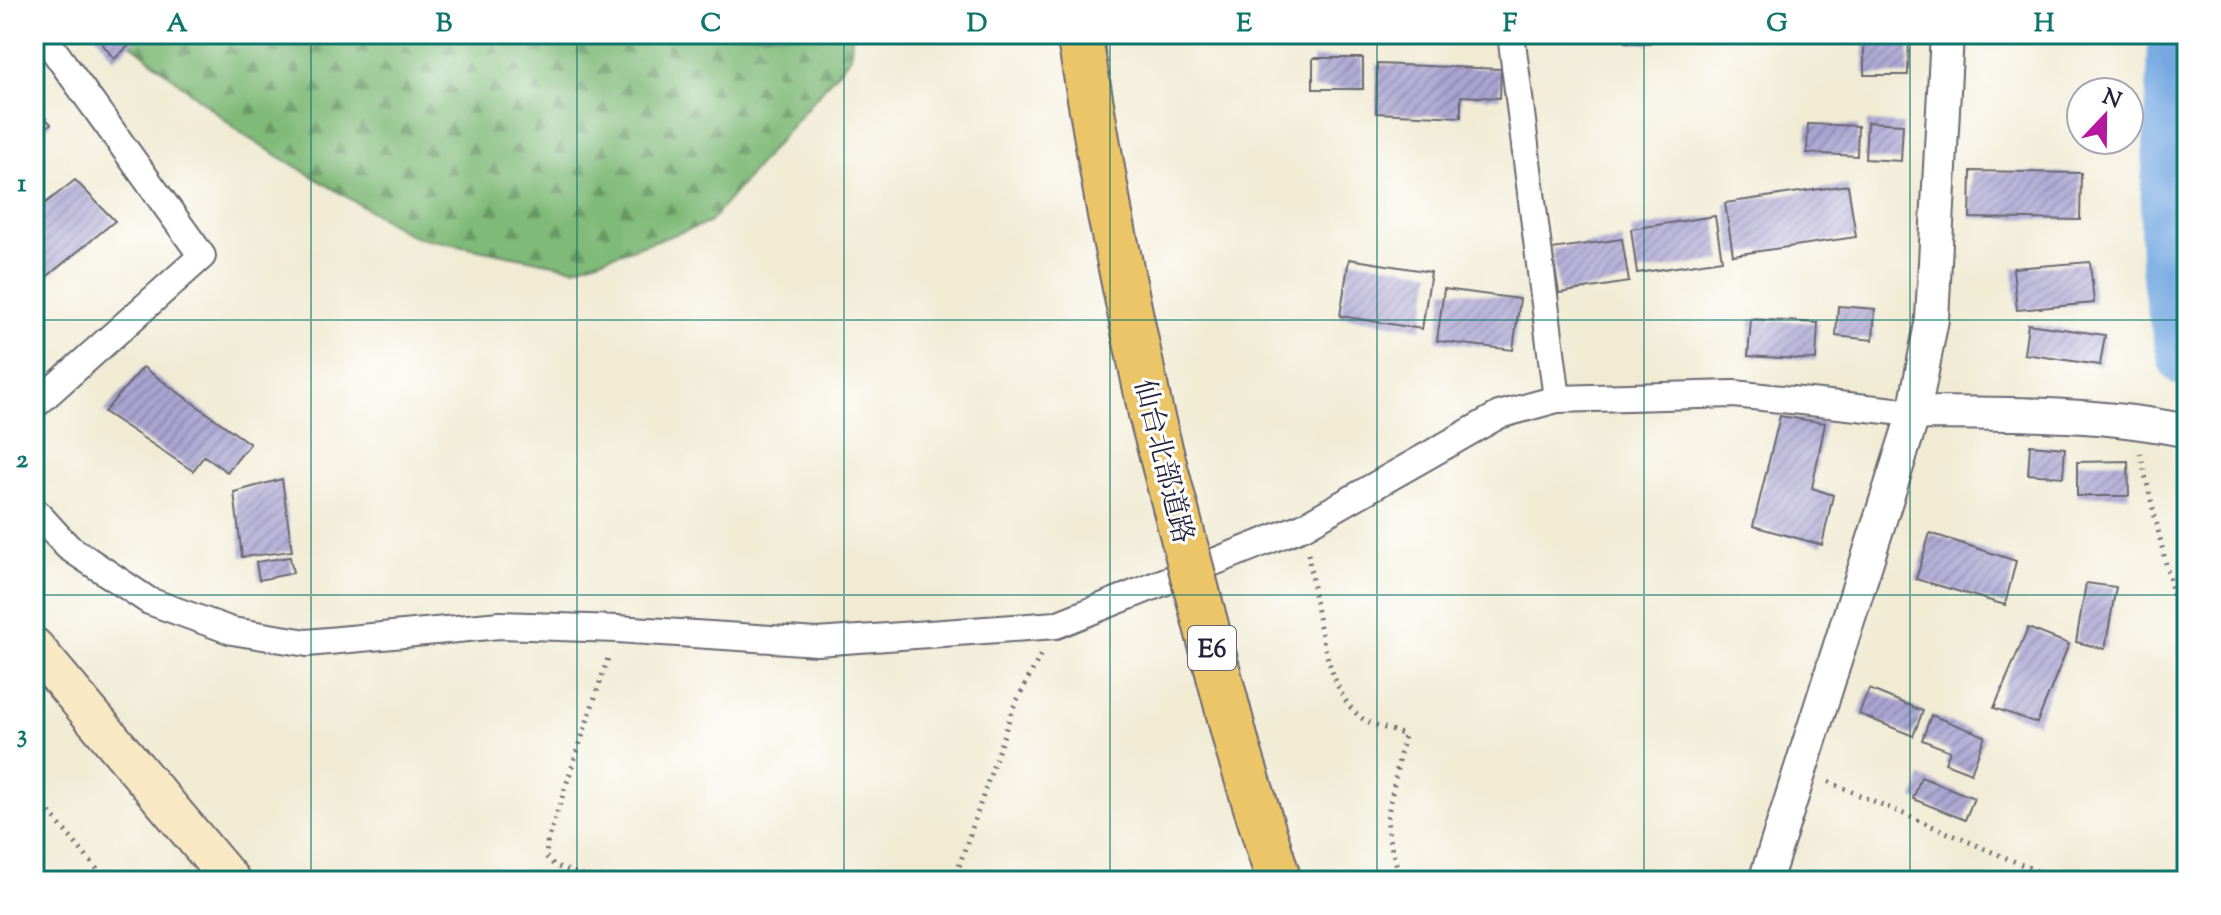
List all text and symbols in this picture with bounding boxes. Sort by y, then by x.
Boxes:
text: A [166,6,188,43]
text: B [436,6,453,43]
text: C [701,6,721,43]
text: D [967,6,987,43]
text: E [1236,6,1252,43]
text: F [1503,6,1518,43]
text: G [1766,6,1788,43]
text: H [2034,6,2055,43]
north arrow [2065,76,2145,156]
text: N [2097,82,2126,119]
text: 1 [18,166,27,203]
street label: 仙台北部道路 [1122,375,1202,548]
text: 2 [16,442,29,479]
road number: E6 [1188,626,1236,670]
text: 3 [17,717,27,754]

